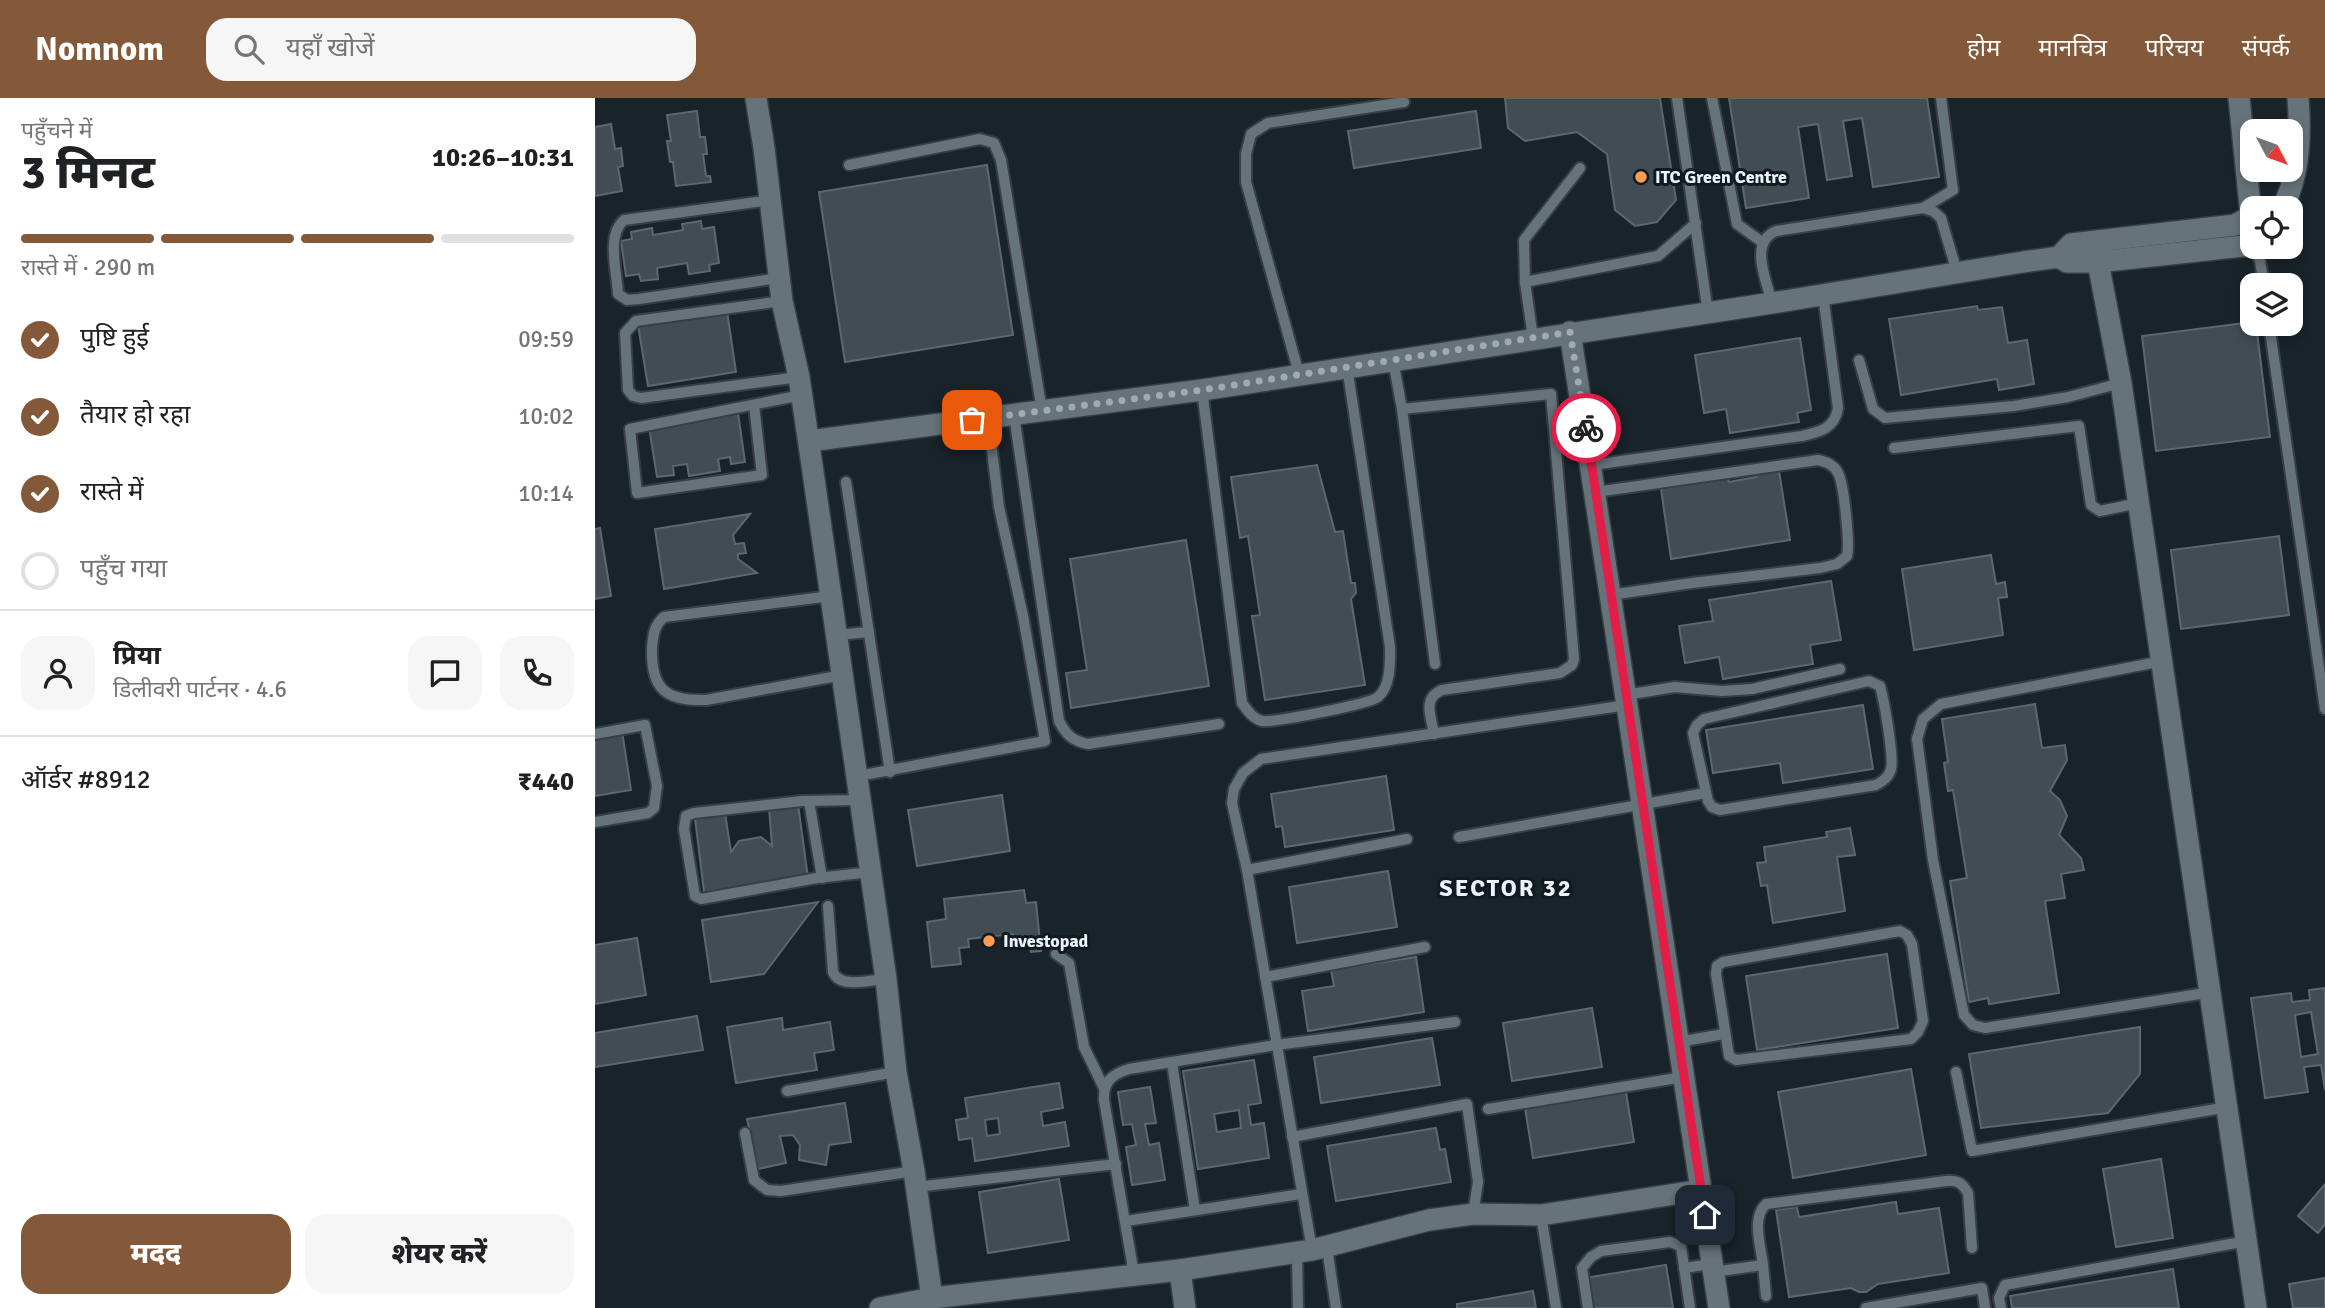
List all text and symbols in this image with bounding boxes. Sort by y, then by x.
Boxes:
search box [206,18,696,81]
text: Nomnom [35,29,164,70]
icon: search [230,30,268,68]
text: यहाँ खोजें [286,32,374,64]
text: होम [1967,33,2000,63]
text: मानचित्र [2038,33,2107,63]
text: परिचय [2145,33,2204,63]
text: संपर्क [2242,33,2290,63]
text: पहुँचने में [21,116,92,145]
north arrow [2240,119,2303,182]
map controls [2240,119,2303,336]
text: 10:26–10:31 [432,142,574,174]
text: 3 मिनट [21,145,155,201]
place label: ITC Green Centre [1655,166,1787,188]
marker: ITC Green Centre [1633,169,1649,185]
button: locate [2240,196,2303,259]
text: रास्ते में · 290 m [21,253,155,282]
button: layers [2240,273,2303,336]
icon: check [21,321,59,359]
text: पुष्टि हुई [80,322,149,354]
text: 09:59 [518,325,574,354]
pin [942,390,1002,450]
courier [1551,393,1621,463]
icon: check [21,398,59,436]
text: तैयार हो रहा [80,399,190,431]
icon: bag [953,401,991,439]
text: 10:02 [518,402,574,431]
icon: bike [1567,409,1605,447]
icon: check [21,475,59,513]
text: रास्ते में [80,476,144,508]
text: 10:14 [518,479,574,508]
text: पहुँच गया [80,553,167,585]
button: person [21,636,95,710]
button: chat [408,636,482,710]
button: phone [500,636,574,710]
text: प्रिया [113,640,161,672]
text: डिलीवरी पार्टनर · 4.6 [113,675,287,704]
text: ऑर्डर #8912 [21,764,151,796]
text: ₹440 [518,766,574,798]
district label: SECTOR 32 [1439,873,1573,903]
place label: Investopad [1003,930,1089,952]
marker: Investopad [981,933,997,949]
pin [1675,1185,1735,1245]
icon: home [1686,1196,1724,1234]
button: मदद [21,1214,291,1294]
button: शेयर करें [305,1214,574,1294]

